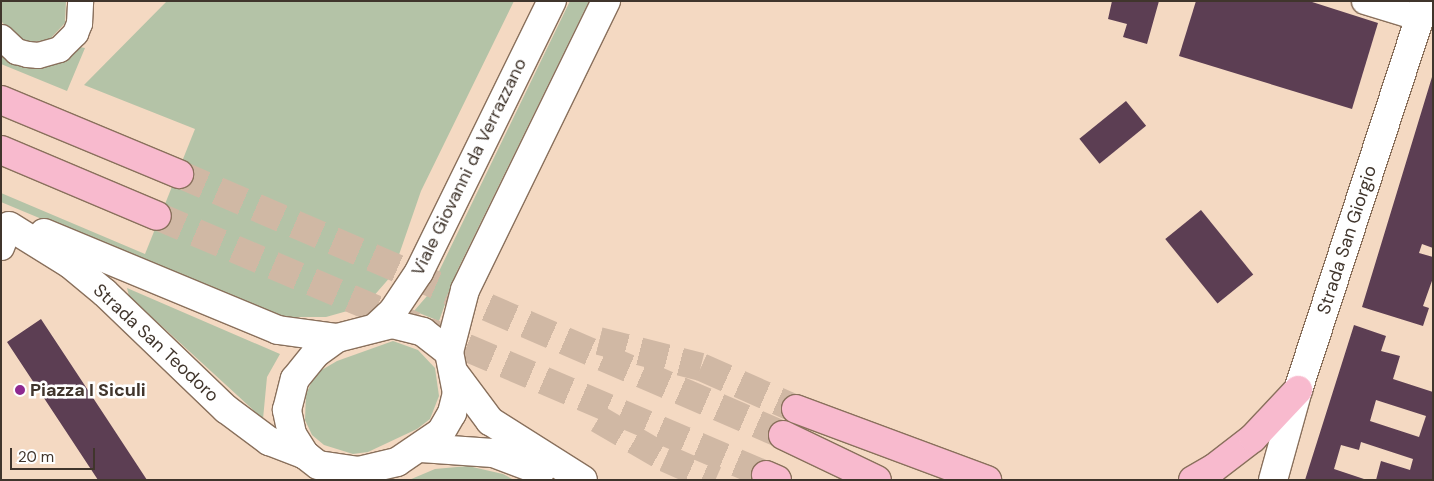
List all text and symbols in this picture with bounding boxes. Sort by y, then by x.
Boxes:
street label: Viale Giovanni da Verrazzano [407,55,531,279]
street label: Strada San Giorgio [1313,163,1381,317]
street label: Strada San Teodoro [89,279,223,407]
place label: Piazza I Siculi [30,379,146,401]
marker: Piazza I Siculi [14,384,26,396]
scale bar [12,438,98,470]
text: 20 m [18,447,54,467]

